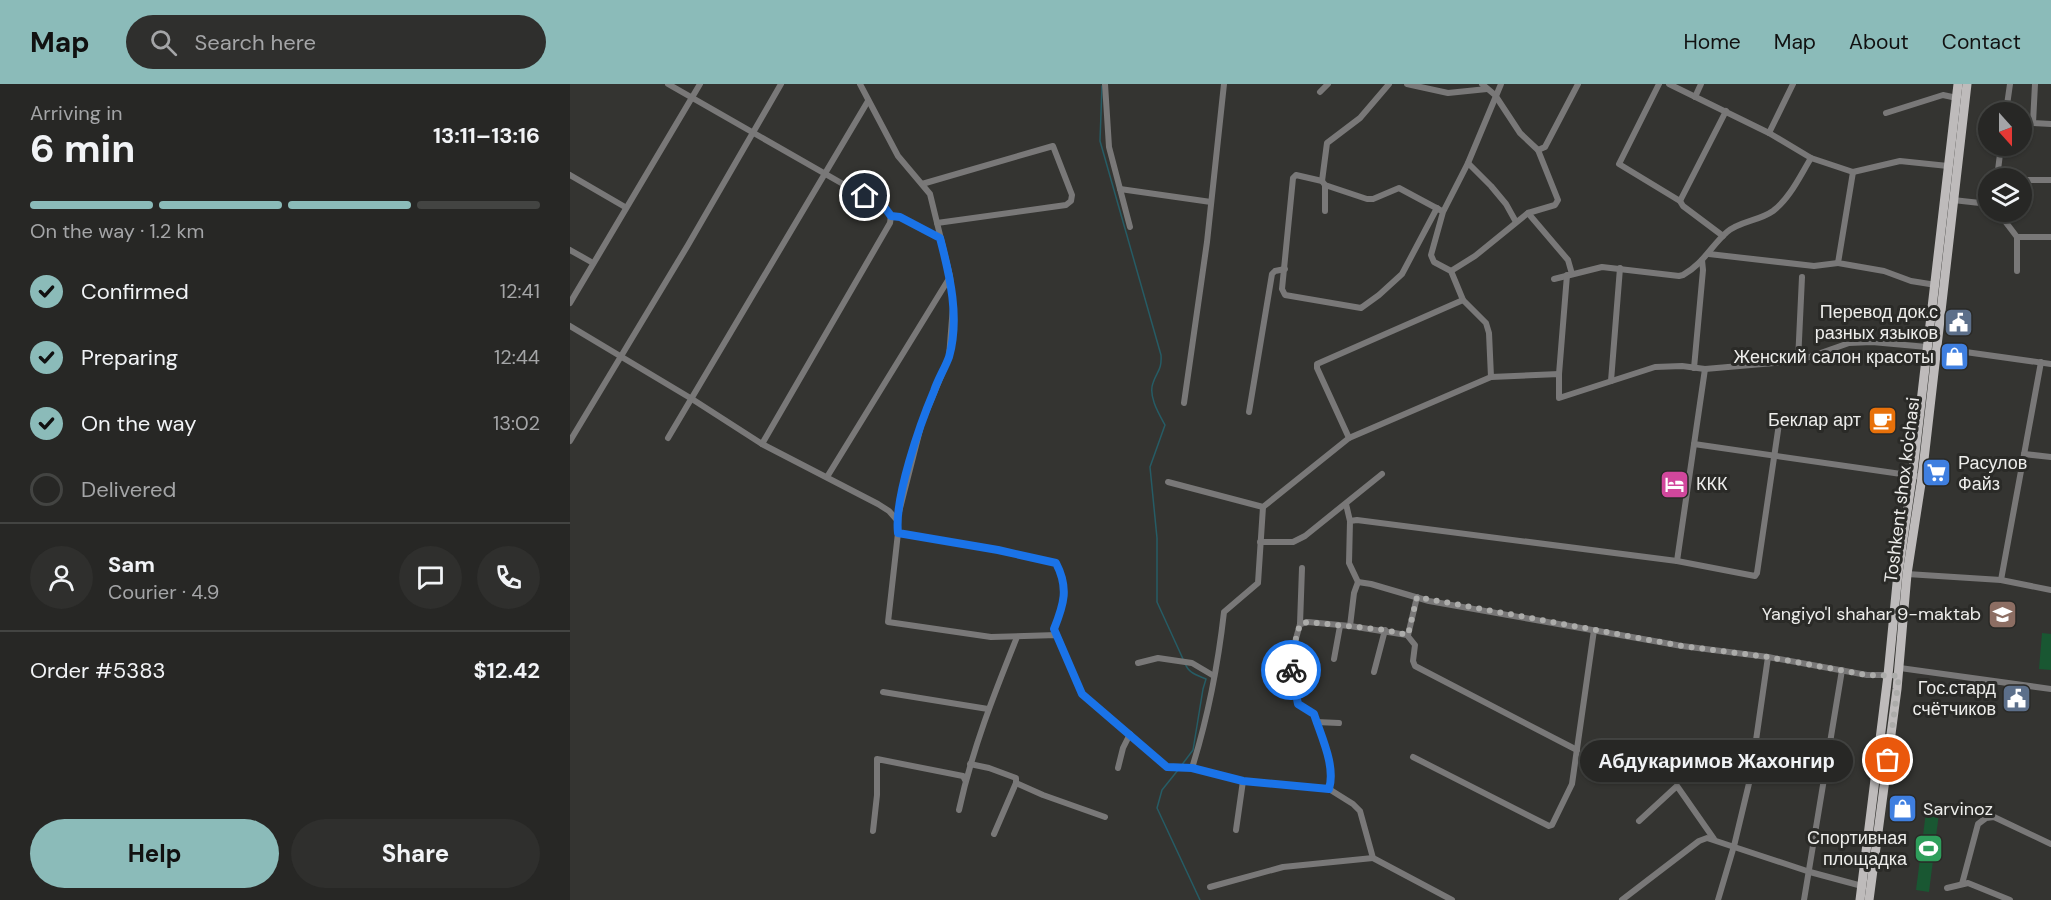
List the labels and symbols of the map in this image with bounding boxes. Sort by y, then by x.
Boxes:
north arrow [1978,102,2032,156]
pin [839,170,890,221]
place label: Перевод док.с разных языков [1815,300,1938,345]
public building icon: Перевод док.с разных языков [1943,306,1975,338]
shop icon: Женский салон красоты [1939,341,1971,373]
place label: Женский салон красоты [1734,345,1934,369]
street label: Toshkent shox ko'chasi [1879,396,1925,584]
cafe icon: Беклар арт [1866,404,1898,436]
place label: Беклар арт [1768,408,1861,432]
place label: Расулов Файз [1958,451,2027,496]
supermarket icon: Расулов Файз [1921,457,1953,489]
hotel icon: ККК [1659,468,1691,500]
place label: ККК [1696,472,1728,496]
school or university icon: Yangiyo'l shahar 9-maktab [1986,598,2018,630]
place label: Yangiyo'l shahar 9-maktab [1762,602,1981,626]
courier [1261,640,1321,700]
place label: Гос.стард счётчиков [1912,676,1996,721]
public building icon: Гос.стард счётчиков [2001,682,2033,714]
pin [1862,734,1913,785]
callout: Абдукаримов Жахонгир [1579,739,1852,781]
shop icon: Sarvinoz [1886,793,1918,825]
place label: Sarvinoz [1923,797,1993,821]
place label: Спортивная площадка [1807,826,1908,871]
sports icon: Спортивная площадка [1912,832,1944,864]

